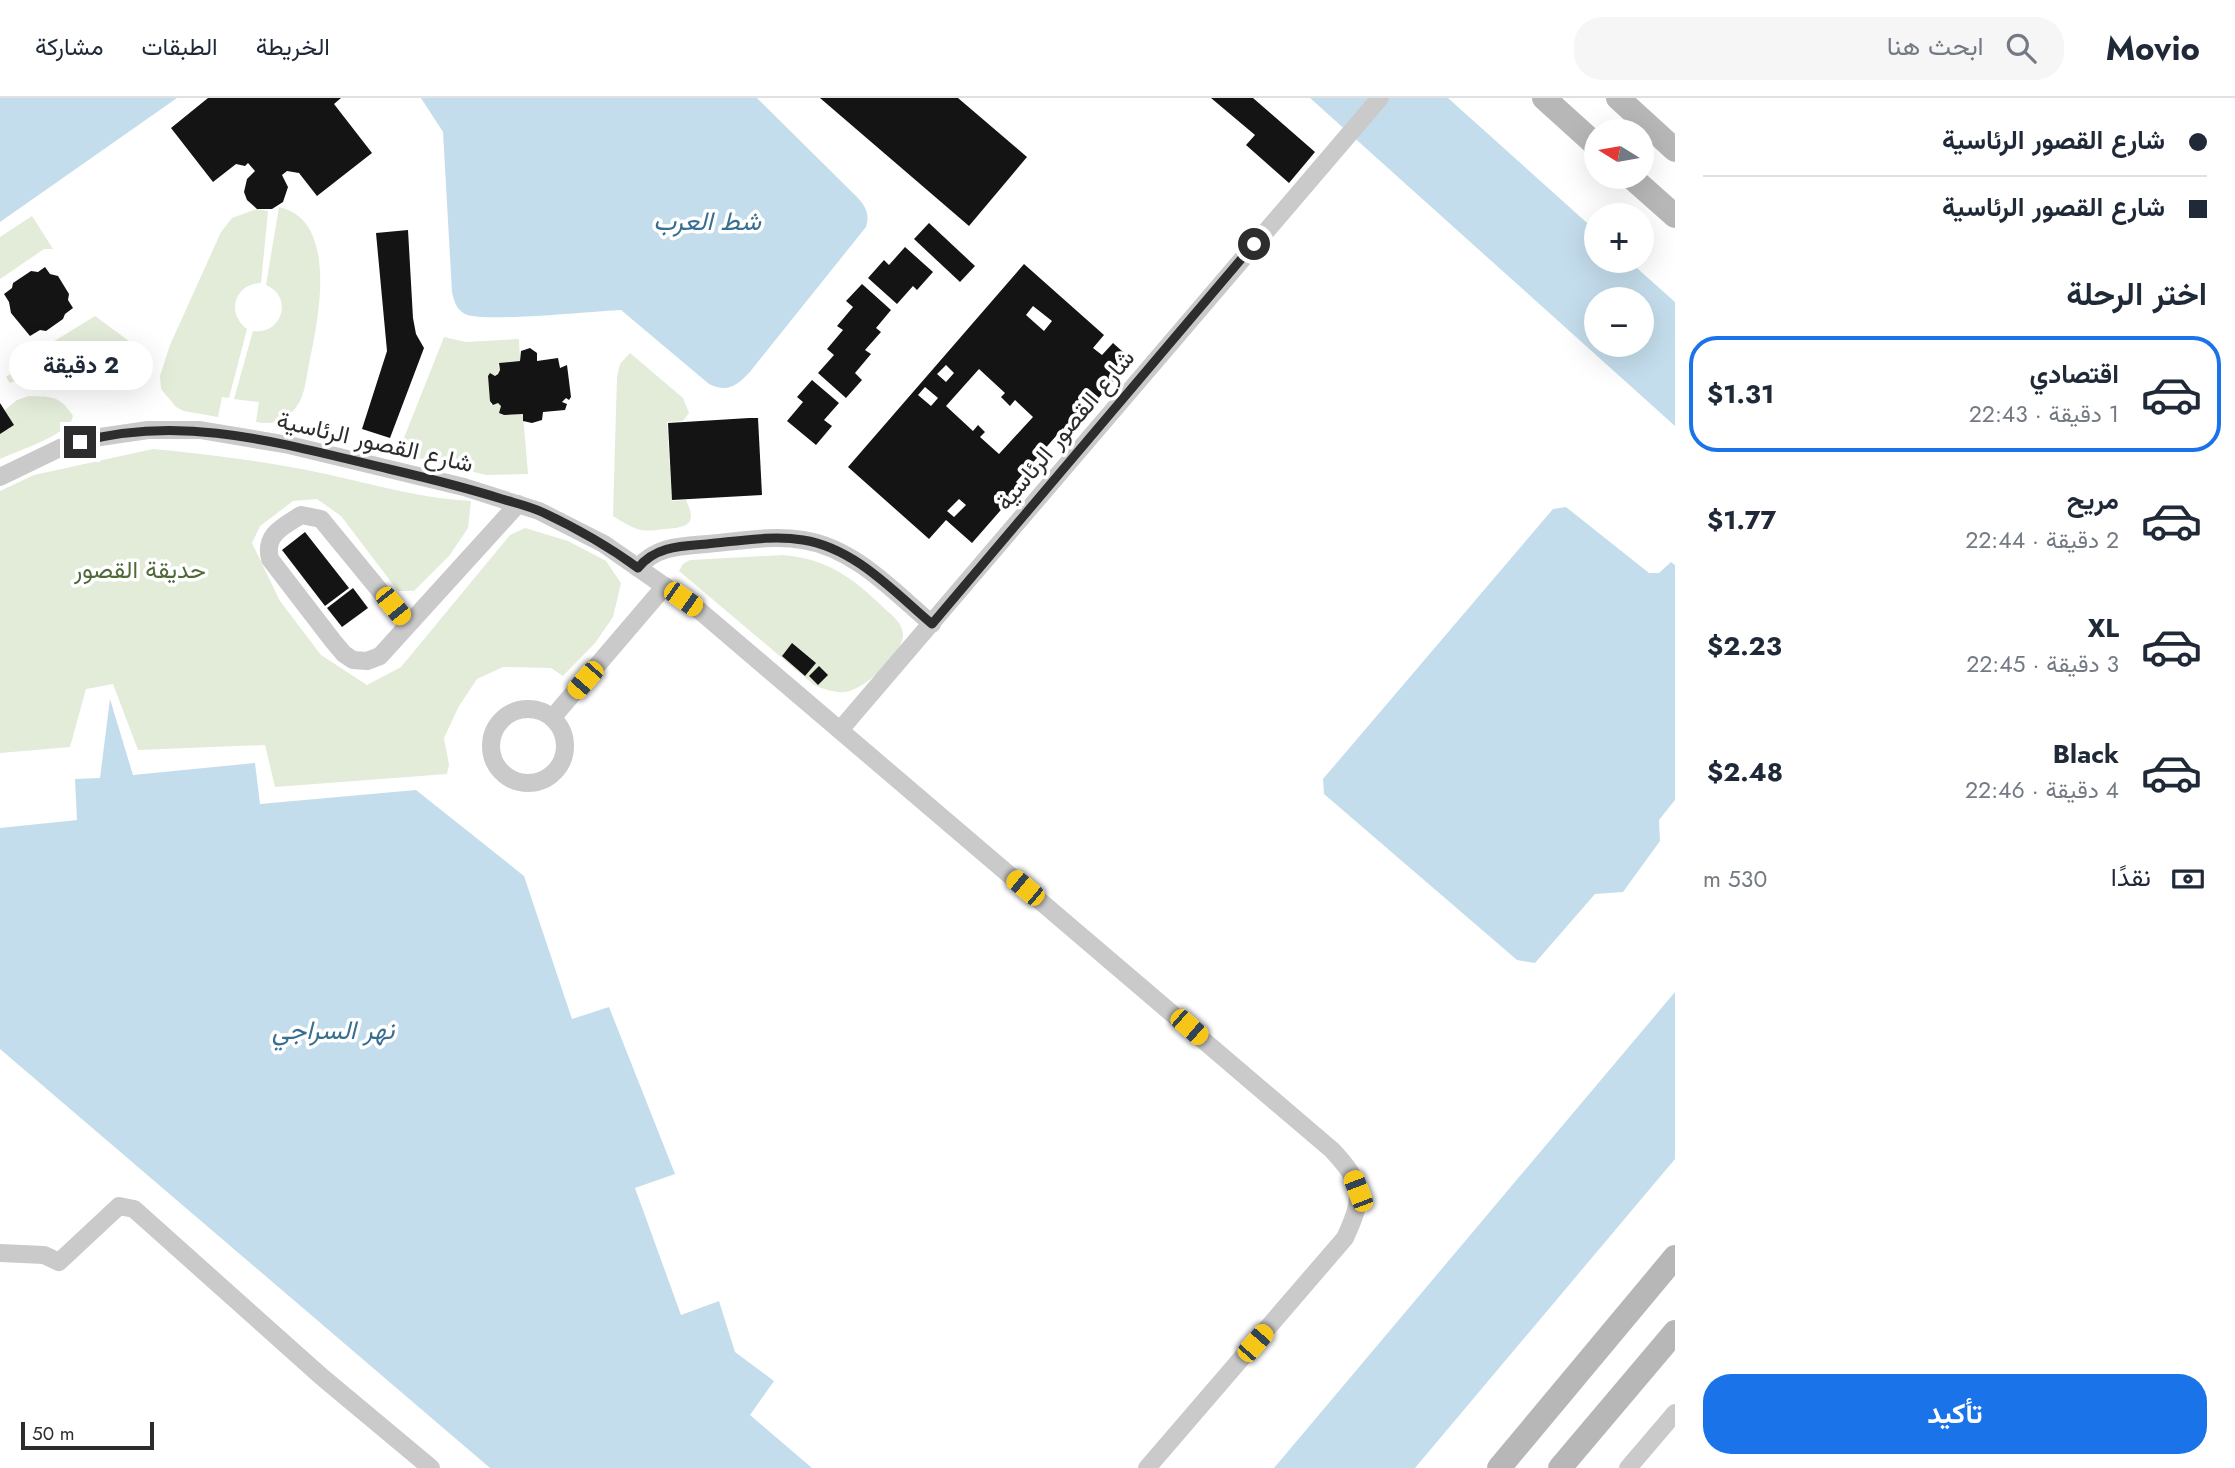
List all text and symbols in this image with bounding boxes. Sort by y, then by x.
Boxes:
search box [1574,17,2064,80]
text: Movio [2106,25,2200,72]
text: ابحث هنا [1887,27,1984,65]
text: مشاركة [35,29,103,64]
text: الطبقات [141,29,218,64]
text: الخريطة [256,29,330,64]
icon: search [2002,29,2040,67]
north arrow [1584,119,1654,189]
map controls [1584,119,1654,357]
text: شارع القصور الرئاسية [1942,121,2165,159]
text: شارع القصور الرئاسية [1942,188,2165,226]
water label: شط العرب [653,202,762,240]
button: + [1584,203,1654,273]
route start [1238,228,1270,260]
text: اختر الرحلة [2066,271,2207,317]
button: − [1584,287,1654,357]
callout: 2 دقيقة [8,341,152,390]
street label: شارع القصور الرئاسية [987,342,1142,518]
text: 2 دقيقة [43,348,119,382]
text: اقتصادي [2030,355,2119,393]
icon: car [2140,363,2203,426]
text: $1.31 [1707,375,1774,413]
text: 1 دقيقة · 22:43 [1969,397,2119,431]
street label: شارع القصور الرئاسية [274,402,477,481]
route end [64,426,96,458]
text: مريح [2067,481,2119,519]
icon: car [2140,489,2203,552]
text: $1.77 [1707,501,1776,539]
text: 2 دقيقة · 22:44 [1965,523,2119,557]
park label: حديقة القصور [73,552,206,587]
car [660,578,707,620]
car [372,583,415,629]
text: XL [2087,609,2119,647]
icon: car [2140,615,2203,678]
text: $2.23 [1707,627,1782,665]
text: 3 دقيقة · 22:45 [1966,647,2119,681]
car [564,657,607,703]
text: Black [2053,735,2119,773]
icon: car [2140,741,2203,804]
text: $2.48 [1707,753,1783,791]
text: 4 دقيقة · 22:46 [1965,773,2119,807]
text: نقدًا [2111,858,2151,896]
icon: cash [2169,860,2207,898]
text: 530 m [1703,862,1767,896]
car [1003,866,1048,910]
car [1167,1005,1212,1049]
water label: نهر السراجي [272,1011,396,1051]
car [1341,1168,1376,1214]
car [1234,1320,1277,1366]
button: تأكيد [1703,1374,2207,1454]
scale bar [21,1419,154,1451]
text: 50 m [32,1420,75,1447]

